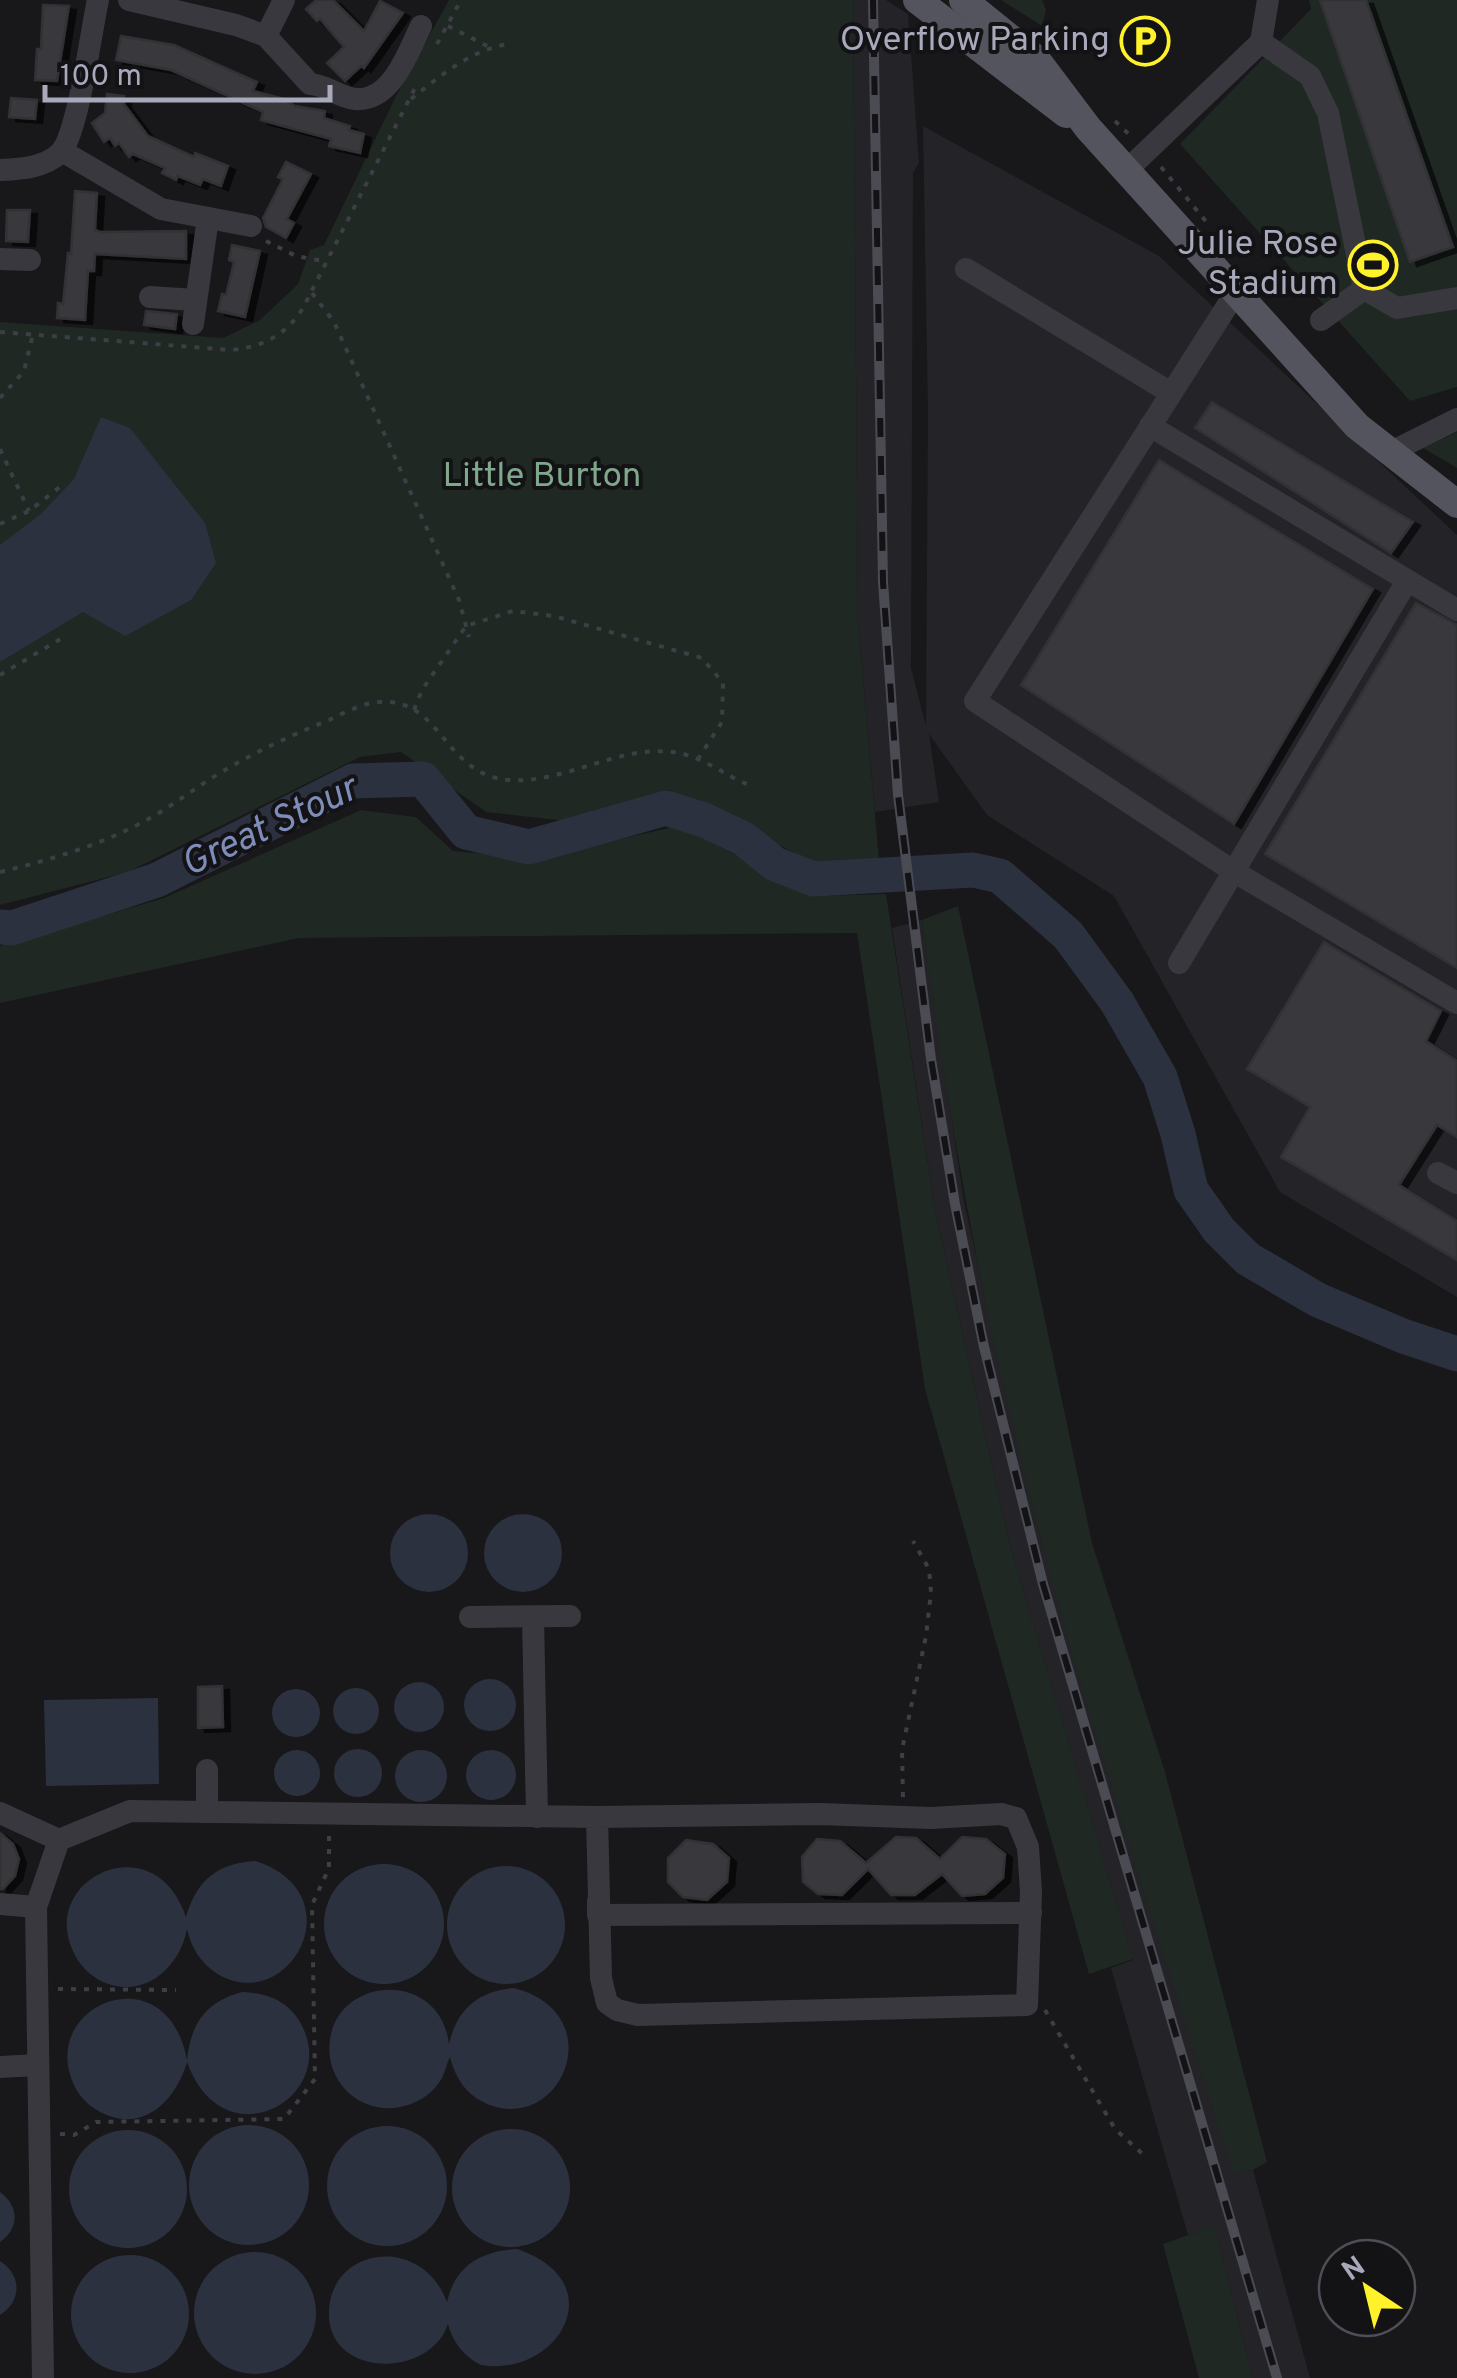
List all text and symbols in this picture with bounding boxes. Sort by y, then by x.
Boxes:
parking icon: Overflow Parking [1119,15,1171,67]
place label: Overflow Parking [840,19,1110,63]
scale bar [45,40,330,102]
text: 100 m [60,59,142,96]
place label: Julie Rose Stadium [1178,223,1338,307]
sports icon: Julie Rose Stadium [1347,239,1399,291]
park label: Little Burton [443,455,641,499]
water label: Great Stour [174,765,368,890]
north arrow [1317,2238,1417,2338]
text: N [1336,2249,1373,2290]

